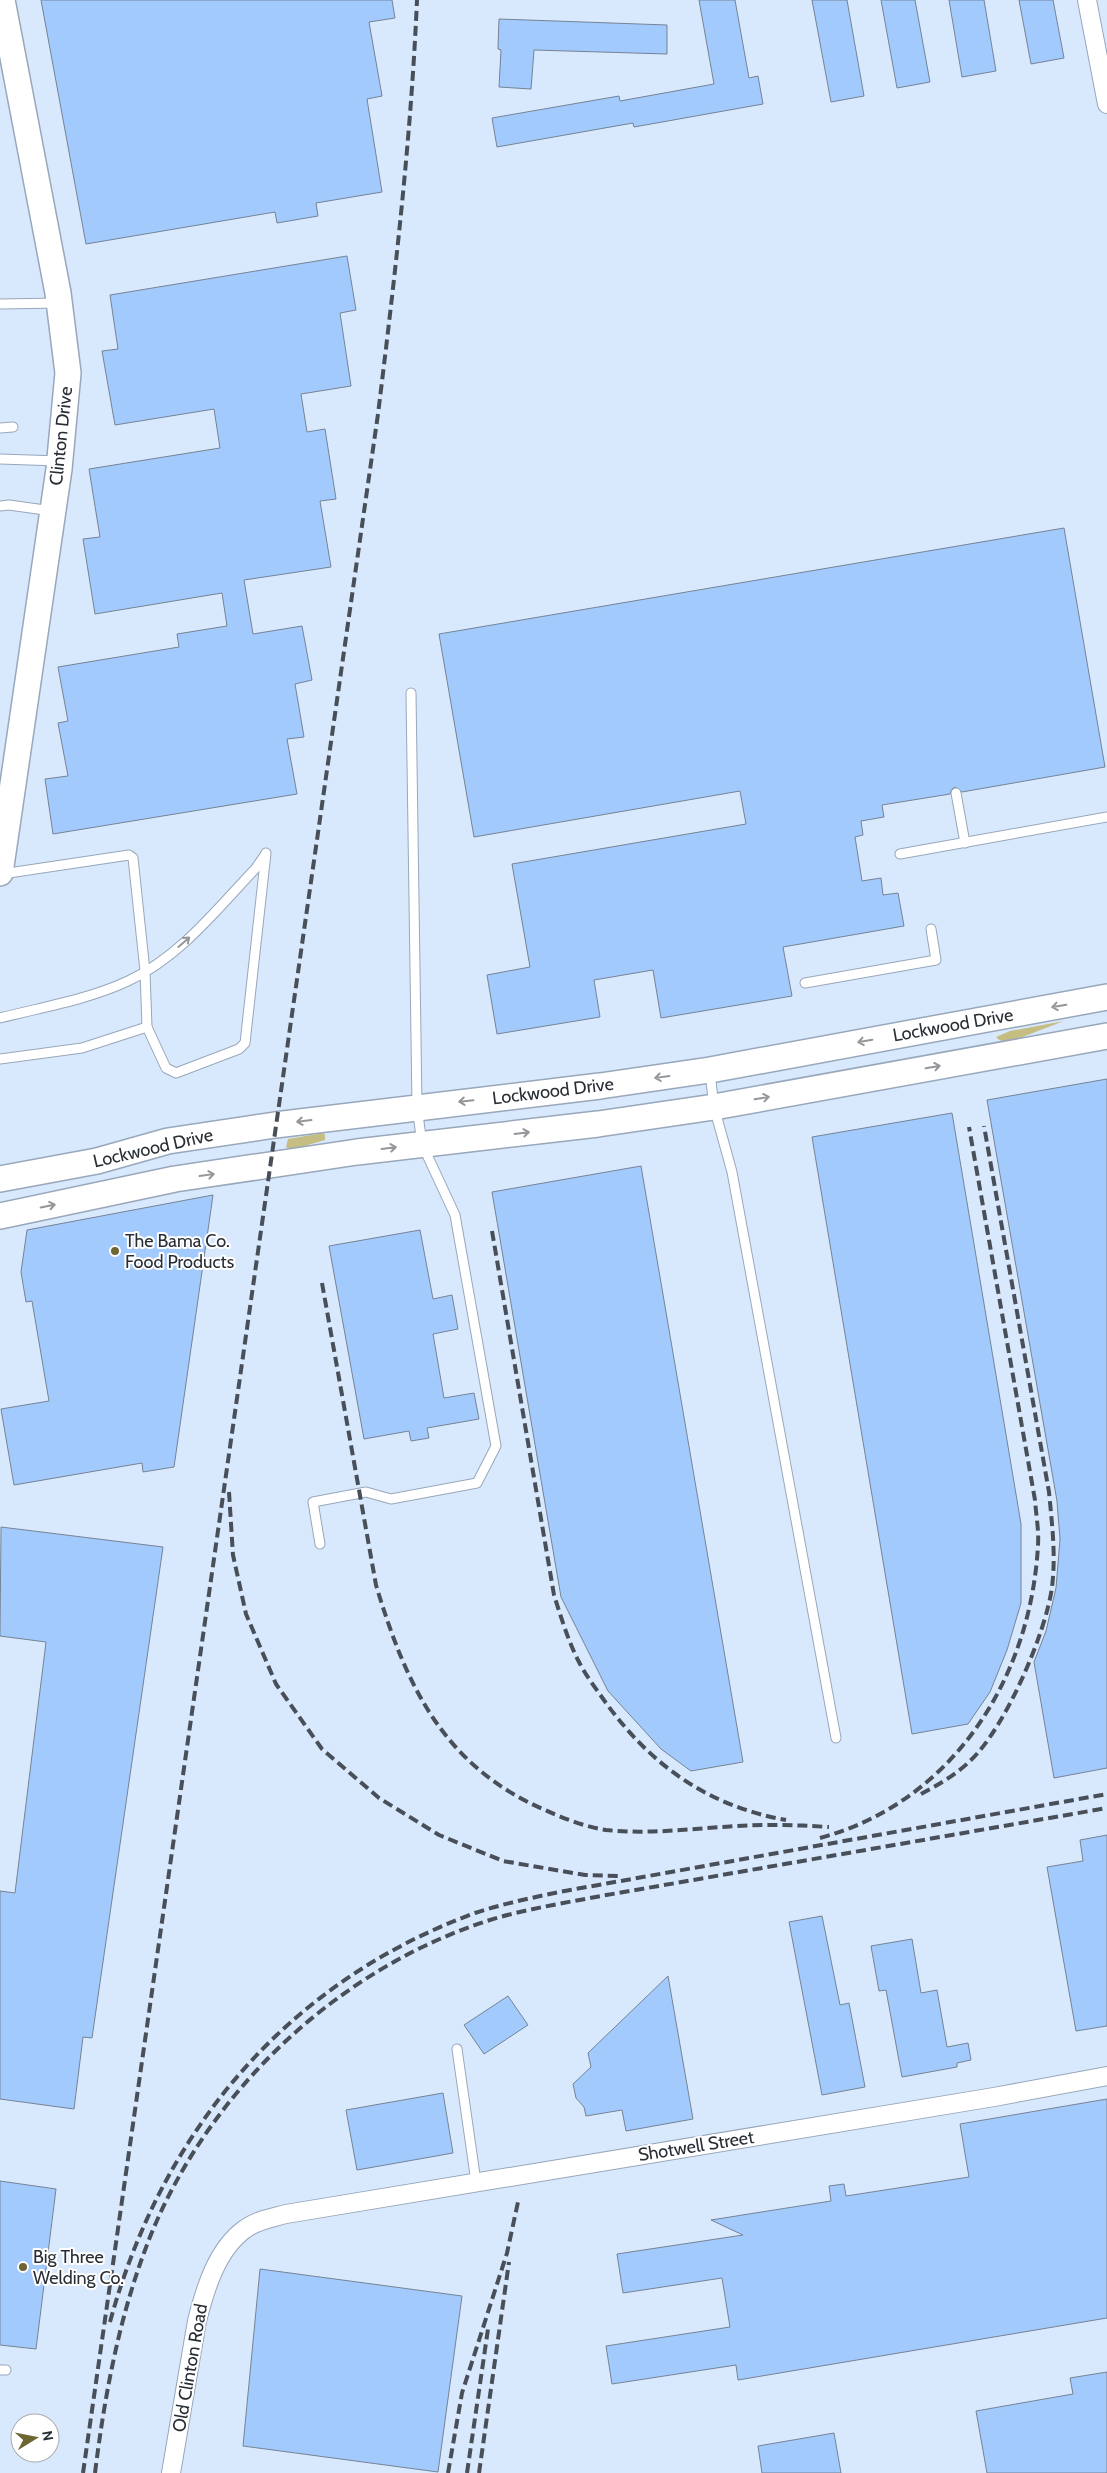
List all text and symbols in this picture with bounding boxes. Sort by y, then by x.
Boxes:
street label: Clinton Drive [45,385,77,487]
one-way arrow [178,936,191,948]
one-way arrow [1051,1002,1067,1012]
street label: Lockwood Drive [891,1004,1015,1046]
one-way arrow [857,1037,873,1047]
one-way arrow [925,1062,941,1072]
one-way arrow [654,1072,670,1082]
street label: Lockwood Drive [491,1073,615,1109]
one-way arrow [754,1093,770,1102]
one-way arrow [458,1096,474,1106]
one-way arrow [297,1116,313,1126]
street label: Lockwood Drive [91,1124,215,1172]
one-way arrow [514,1128,530,1138]
one-way arrow [381,1143,397,1153]
one-way arrow [199,1169,215,1179]
one-way arrow [39,1200,55,1210]
place label: The Bama Co. Food Products [125,1230,234,1273]
marker: The Bama Co. Food Products [109,1245,121,1257]
street label: Shotwell Street [637,2126,755,2166]
place label: Big Three Welding Co. [33,2246,124,2289]
marker: Big Three Welding Co. [17,2261,29,2273]
street label: Old Clinton Road [168,2302,212,2434]
north arrow [10,2413,60,2463]
text: N [38,2429,58,2442]

